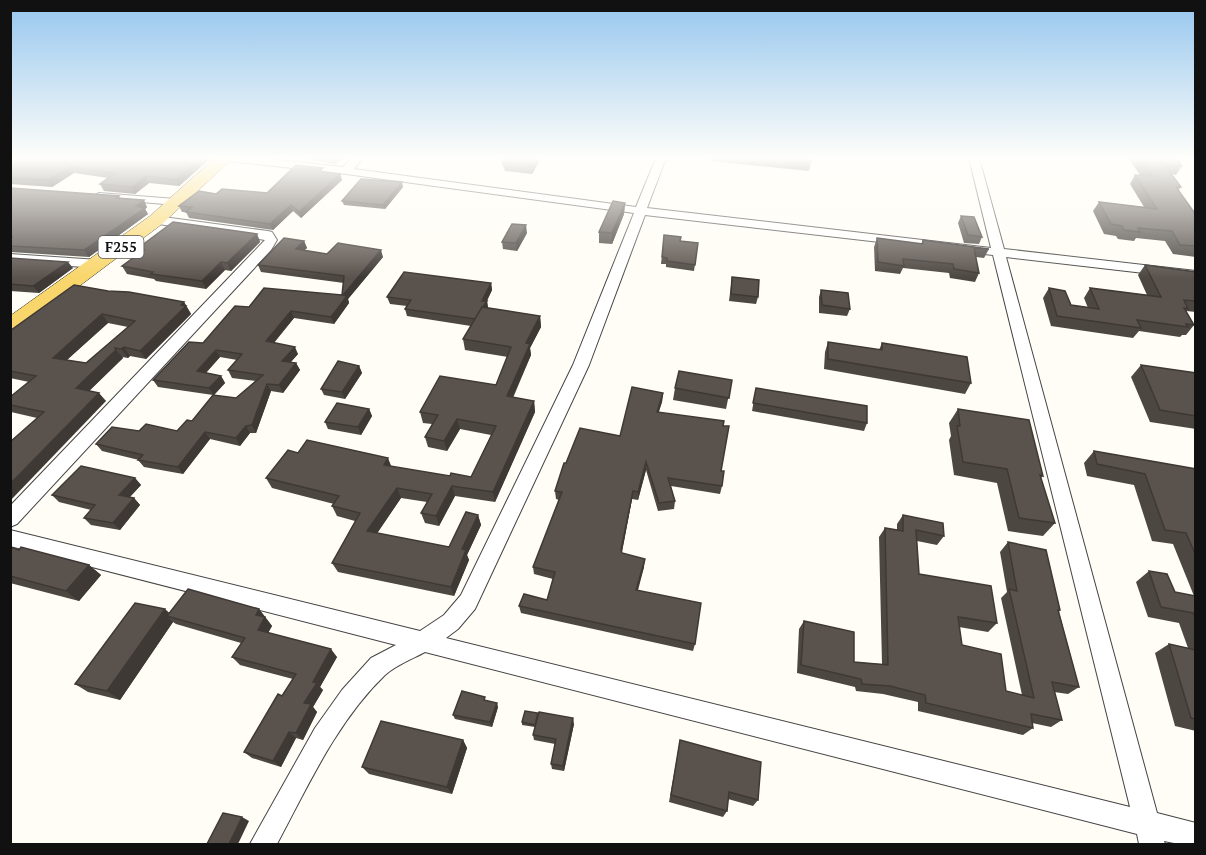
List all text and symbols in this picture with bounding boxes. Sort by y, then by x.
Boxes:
road number: F255 [98,236,144,258]

